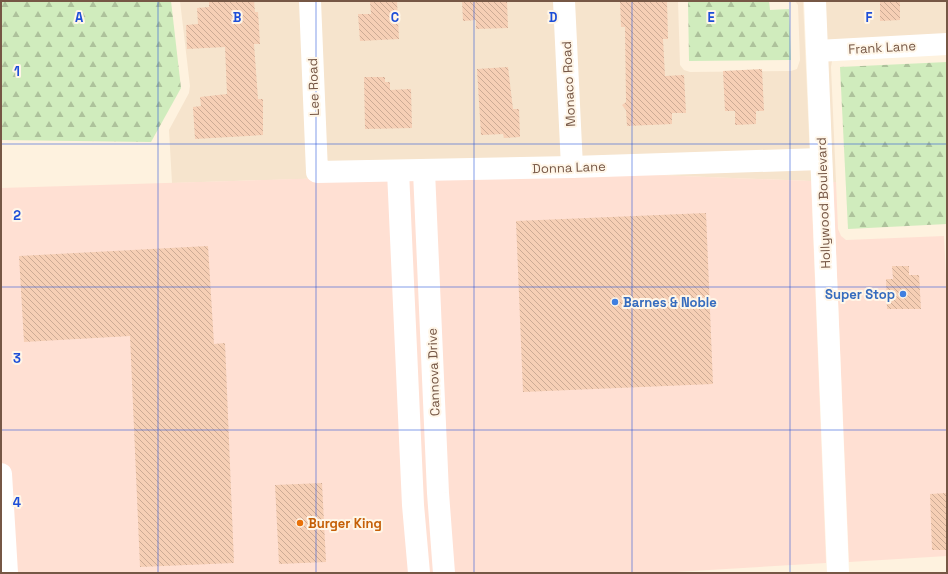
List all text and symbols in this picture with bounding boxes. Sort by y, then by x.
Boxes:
text: A [75,9,84,26]
text: B [233,9,242,26]
text: C [391,9,399,26]
text: D [549,9,558,26]
text: E [707,9,715,26]
text: F [866,9,873,26]
street label: Frank Lane [848,37,916,58]
street label: Monaco Road [558,41,579,127]
street label: Lee Road [304,58,323,116]
text: 1 [14,63,20,80]
street label: Hollywood Boulevard [813,137,834,269]
street label: Donna Lane [532,158,606,177]
text: 2 [13,207,21,224]
place label: Super Stop [825,286,895,303]
marker: Super Stop [898,289,908,299]
place label: Barnes & Noble [623,294,717,311]
marker: Barnes & Noble [610,297,620,307]
street label: Cannova Drive [423,328,444,416]
text: 3 [13,350,21,367]
text: 4 [13,494,21,511]
place label: Burger King [308,515,382,532]
marker: Burger King [295,518,305,528]

